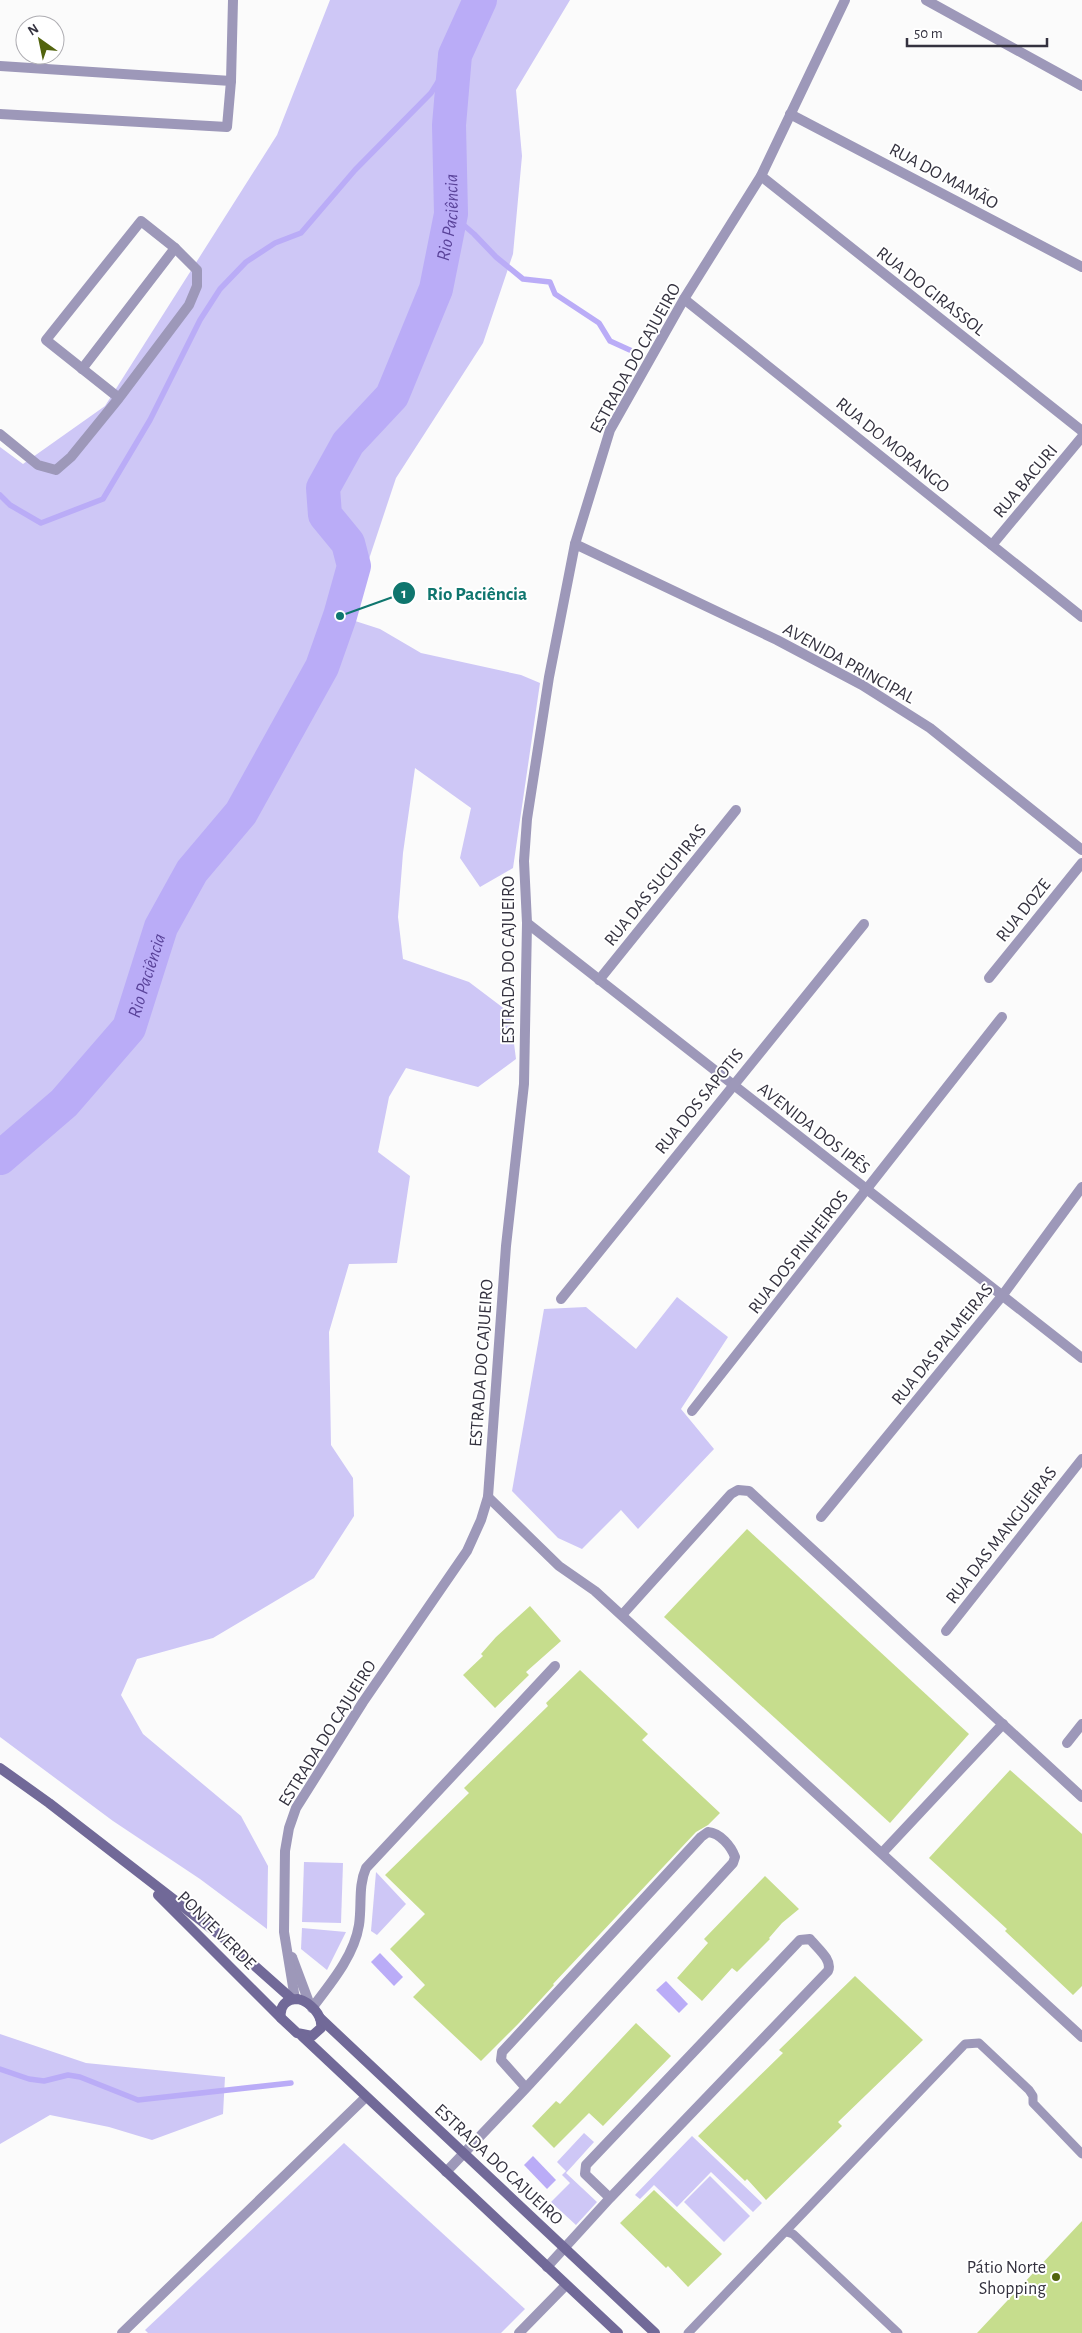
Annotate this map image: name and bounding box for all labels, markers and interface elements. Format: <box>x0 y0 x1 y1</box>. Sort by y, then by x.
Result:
north arrow <box>15 15 65 65</box>
scale bar <box>907 15 1047 47</box>
text: N <box>26 21 41 38</box>
text: 50 m <box>914 26 943 41</box>
street label: RUA DO MAMÃO <box>886 138 1002 213</box>
water label: Rio Paciência <box>434 174 462 263</box>
street label: RUA DO GIRASSOL <box>873 244 988 340</box>
street label: ESTRADA DO CAJUEIRO <box>587 281 685 436</box>
street label: RUA DO MORANGO <box>832 395 953 497</box>
street label: RUA BACURI <box>990 442 1061 522</box>
callout: Rio Paciência <box>391 576 537 610</box>
text: Rio Paciência <box>427 585 527 604</box>
text: 1 <box>401 586 407 601</box>
street label: AVENIDA PRINCIPAL <box>780 620 918 708</box>
street label: RUA DAS SUCUPIRAS <box>601 821 710 950</box>
street label: RUA DOZE <box>993 875 1055 946</box>
street label: ESTRADA DO CAJUEIRO <box>500 876 518 1044</box>
water label: Rio Paciência <box>125 931 169 1020</box>
street label: RUA DOS SAPOTIS <box>652 1046 748 1158</box>
street label: AVENIDA DOS IPÊS <box>754 1077 875 1178</box>
street label: RUA DOS PINHEIROS <box>745 1188 852 1317</box>
street label: ESTRADA DO CAJUEIRO <box>467 1279 497 1448</box>
street label: RUA DAS PALMEIRAS <box>889 1281 997 1409</box>
street label: RUA DAS MANGUEIRAS <box>943 1464 1061 1607</box>
street label: ESTRADA DO CAJUEIRO <box>276 1657 380 1810</box>
street label: PONTE VERDE <box>174 1888 259 1974</box>
street label: ESTRADA DO CAJUEIRO <box>431 2101 566 2229</box>
place label: Pátio Norte Shopping <box>967 2259 1046 2298</box>
marker: Pátio Norte Shopping <box>1050 2271 1062 2283</box>

